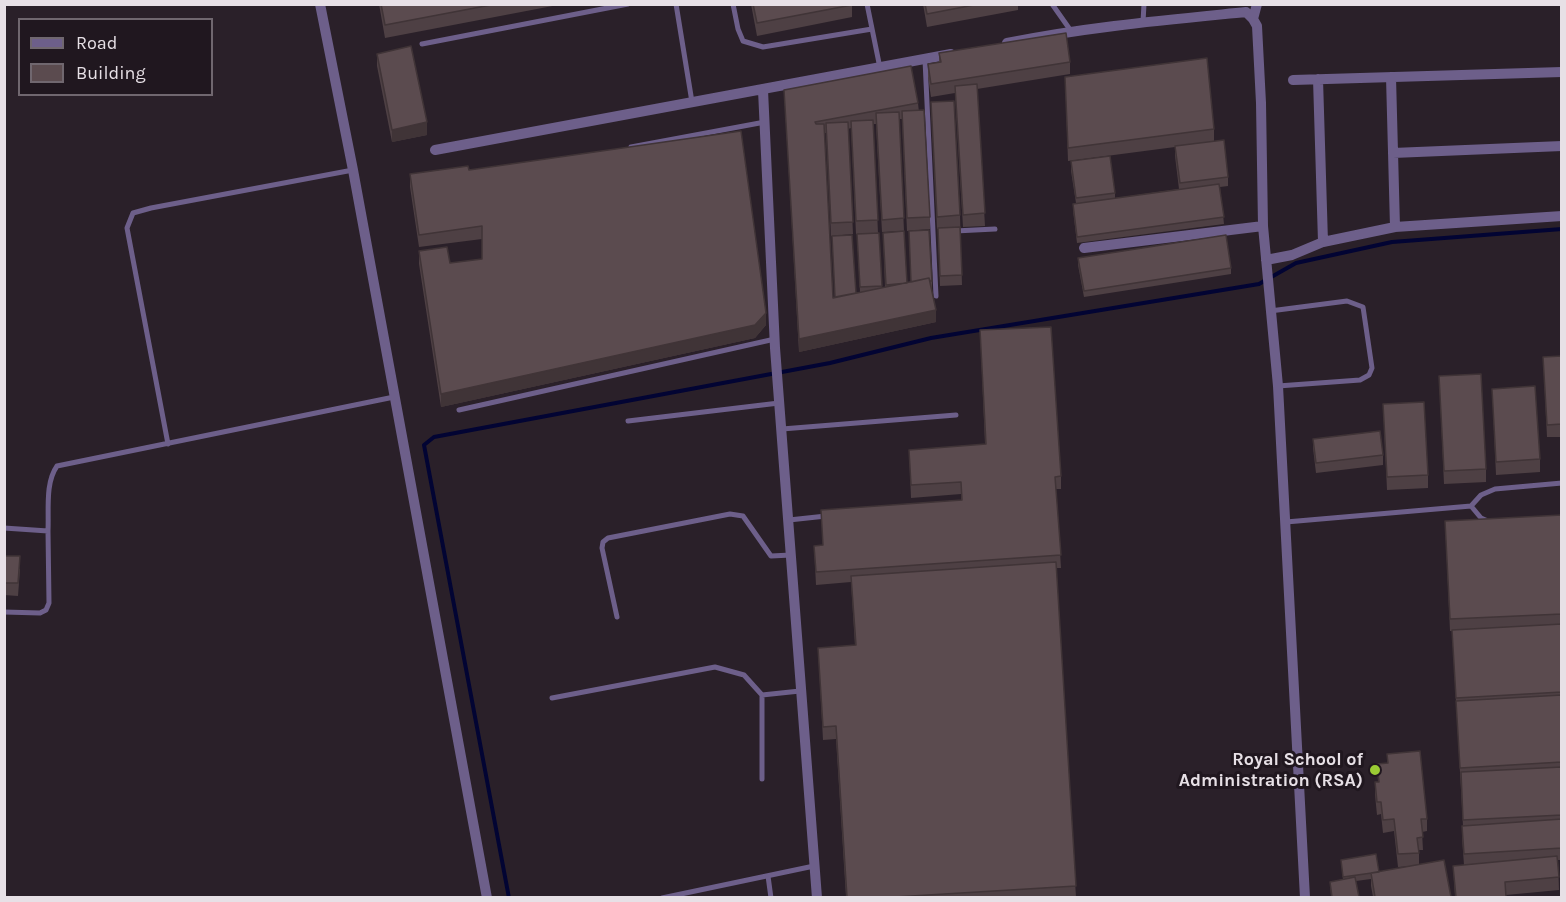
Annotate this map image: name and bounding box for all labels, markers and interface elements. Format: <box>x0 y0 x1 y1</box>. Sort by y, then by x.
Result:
legend <box>18 18 213 96</box>
text: Road <box>76 32 117 54</box>
text: Building <box>76 62 146 84</box>
place label: Royal School of Administration (RSA) <box>1179 749 1363 792</box>
marker: Royal School of Administration (RSA) <box>1368 763 1382 777</box>

